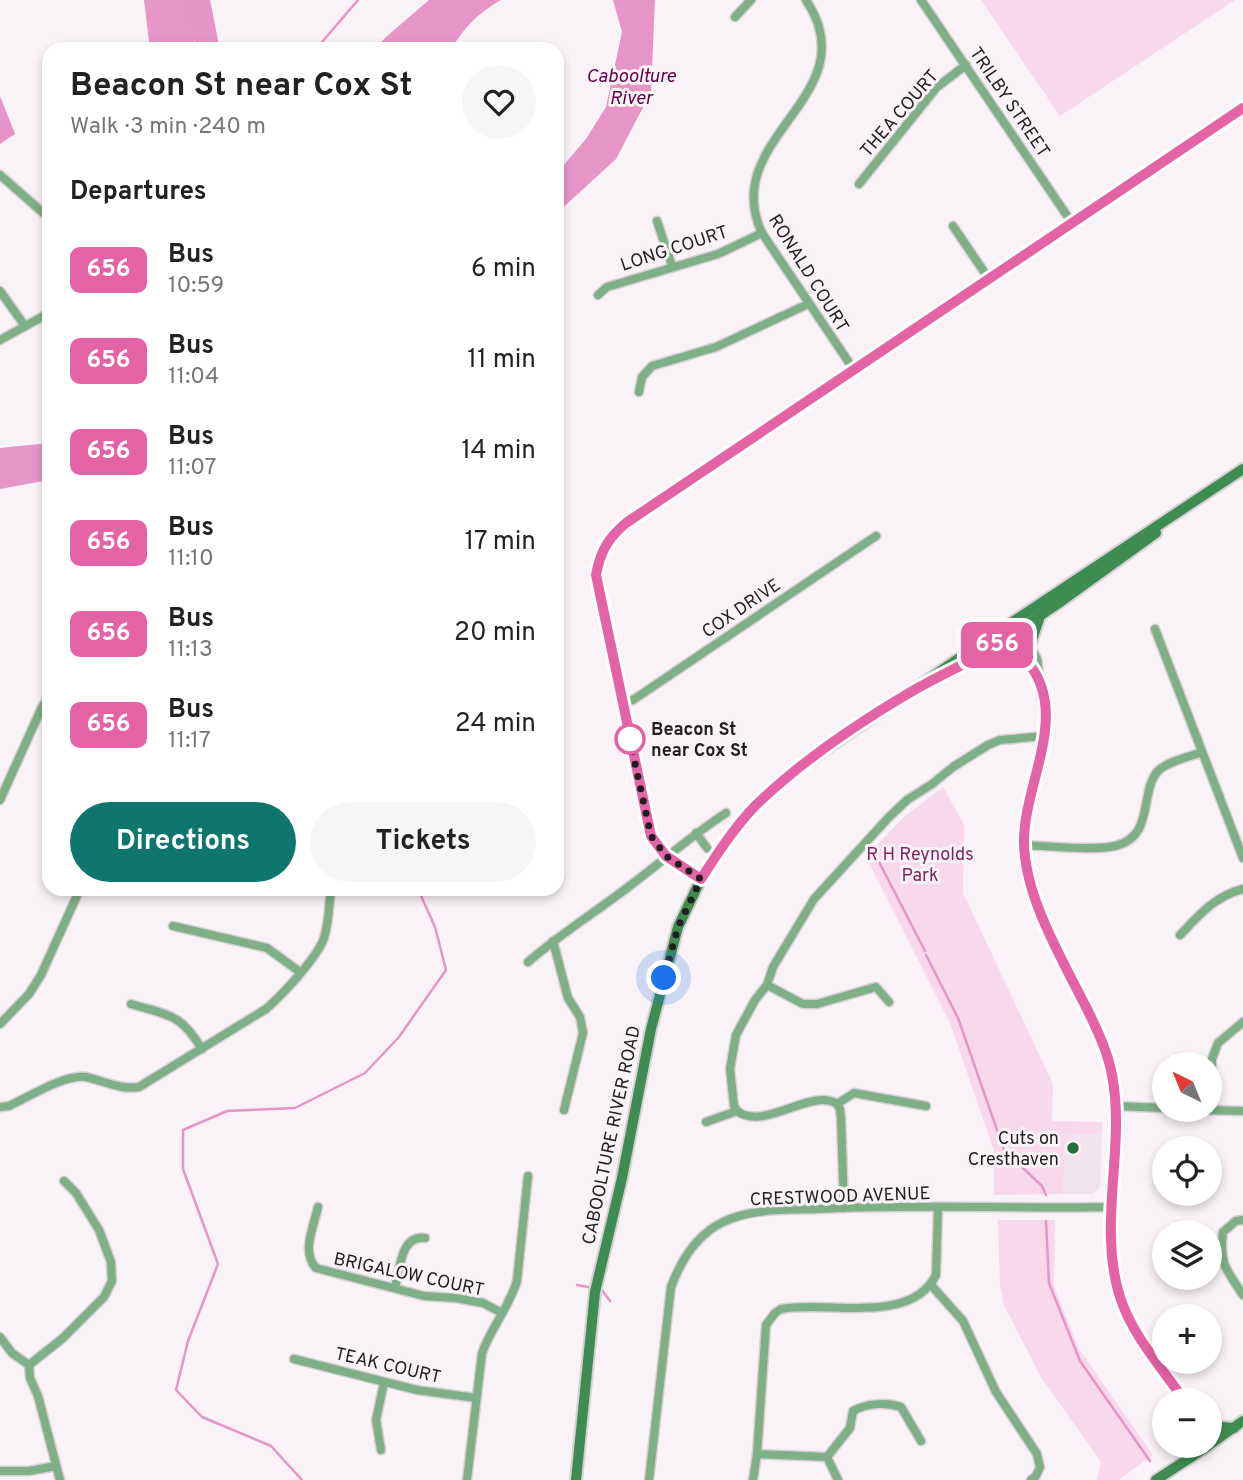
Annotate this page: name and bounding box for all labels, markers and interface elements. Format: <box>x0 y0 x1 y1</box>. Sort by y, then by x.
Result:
street label: TRILBY STREET <box>963 43 1054 162</box>
button: heart <box>462 65 536 139</box>
water label: Caboolture River <box>586 65 676 111</box>
street label: THEA COURT <box>856 65 944 162</box>
text: Beacon St near Cox St <box>70 66 412 108</box>
text: Walk · 3 min · 240 m <box>70 113 266 142</box>
text: Departures <box>70 176 207 209</box>
street label: RONALD COURT <box>762 211 853 337</box>
street label: LONG COURT <box>618 221 731 278</box>
text: Bus <box>168 239 214 272</box>
text: 6 min <box>471 253 536 286</box>
text: 656 <box>86 255 131 285</box>
text: 10:59 <box>168 272 224 301</box>
text: Bus <box>168 330 214 363</box>
text: 11 min <box>467 344 536 377</box>
text: 656 <box>86 346 131 376</box>
text: 11:04 <box>168 363 219 392</box>
text: Bus <box>168 421 214 454</box>
text: 14 min <box>461 435 536 468</box>
text: 656 <box>86 437 131 467</box>
text: 11:07 <box>168 454 216 483</box>
text: Bus <box>168 512 214 545</box>
text: 17 min <box>464 526 536 559</box>
text: 656 <box>86 528 131 558</box>
text: 11:10 <box>168 545 214 574</box>
street label: COX DRIVE <box>698 574 786 644</box>
text: Bus <box>168 603 214 636</box>
text: 20 min <box>454 617 536 650</box>
text: 656 <box>86 619 131 649</box>
line badge: 656 <box>957 622 1037 668</box>
text: 656 <box>975 630 1019 660</box>
text: 11:13 <box>168 636 213 665</box>
text: Bus <box>168 694 214 727</box>
text: 24 min <box>455 708 536 741</box>
text: 656 <box>86 710 131 740</box>
place label: Beacon St near Cox St <box>651 719 748 763</box>
marker: Beacon St near Cox St <box>615 724 645 754</box>
text: 11:17 <box>168 727 211 756</box>
button: Directions <box>70 802 296 882</box>
button: Tickets <box>310 802 536 882</box>
park label: R H Reynolds Park <box>866 844 974 888</box>
your location <box>646 960 681 995</box>
street label: CABOOLTURE RIVER ROAD <box>578 1024 647 1247</box>
north arrow <box>1152 1052 1222 1122</box>
map controls <box>1152 1052 1222 1458</box>
place label: Cuts on Cresthaven <box>968 1128 1059 1172</box>
button: locate <box>1152 1136 1222 1206</box>
marker: Cuts on Cresthaven <box>1065 1140 1081 1156</box>
street label: CRESTWOOD AVENUE <box>749 1183 931 1212</box>
button: layers <box>1152 1220 1222 1290</box>
street label: BRIGALOW COURT <box>331 1248 486 1303</box>
button: + <box>1152 1304 1222 1374</box>
street label: TEAK COURT <box>332 1343 443 1390</box>
button: − <box>1152 1388 1222 1458</box>

